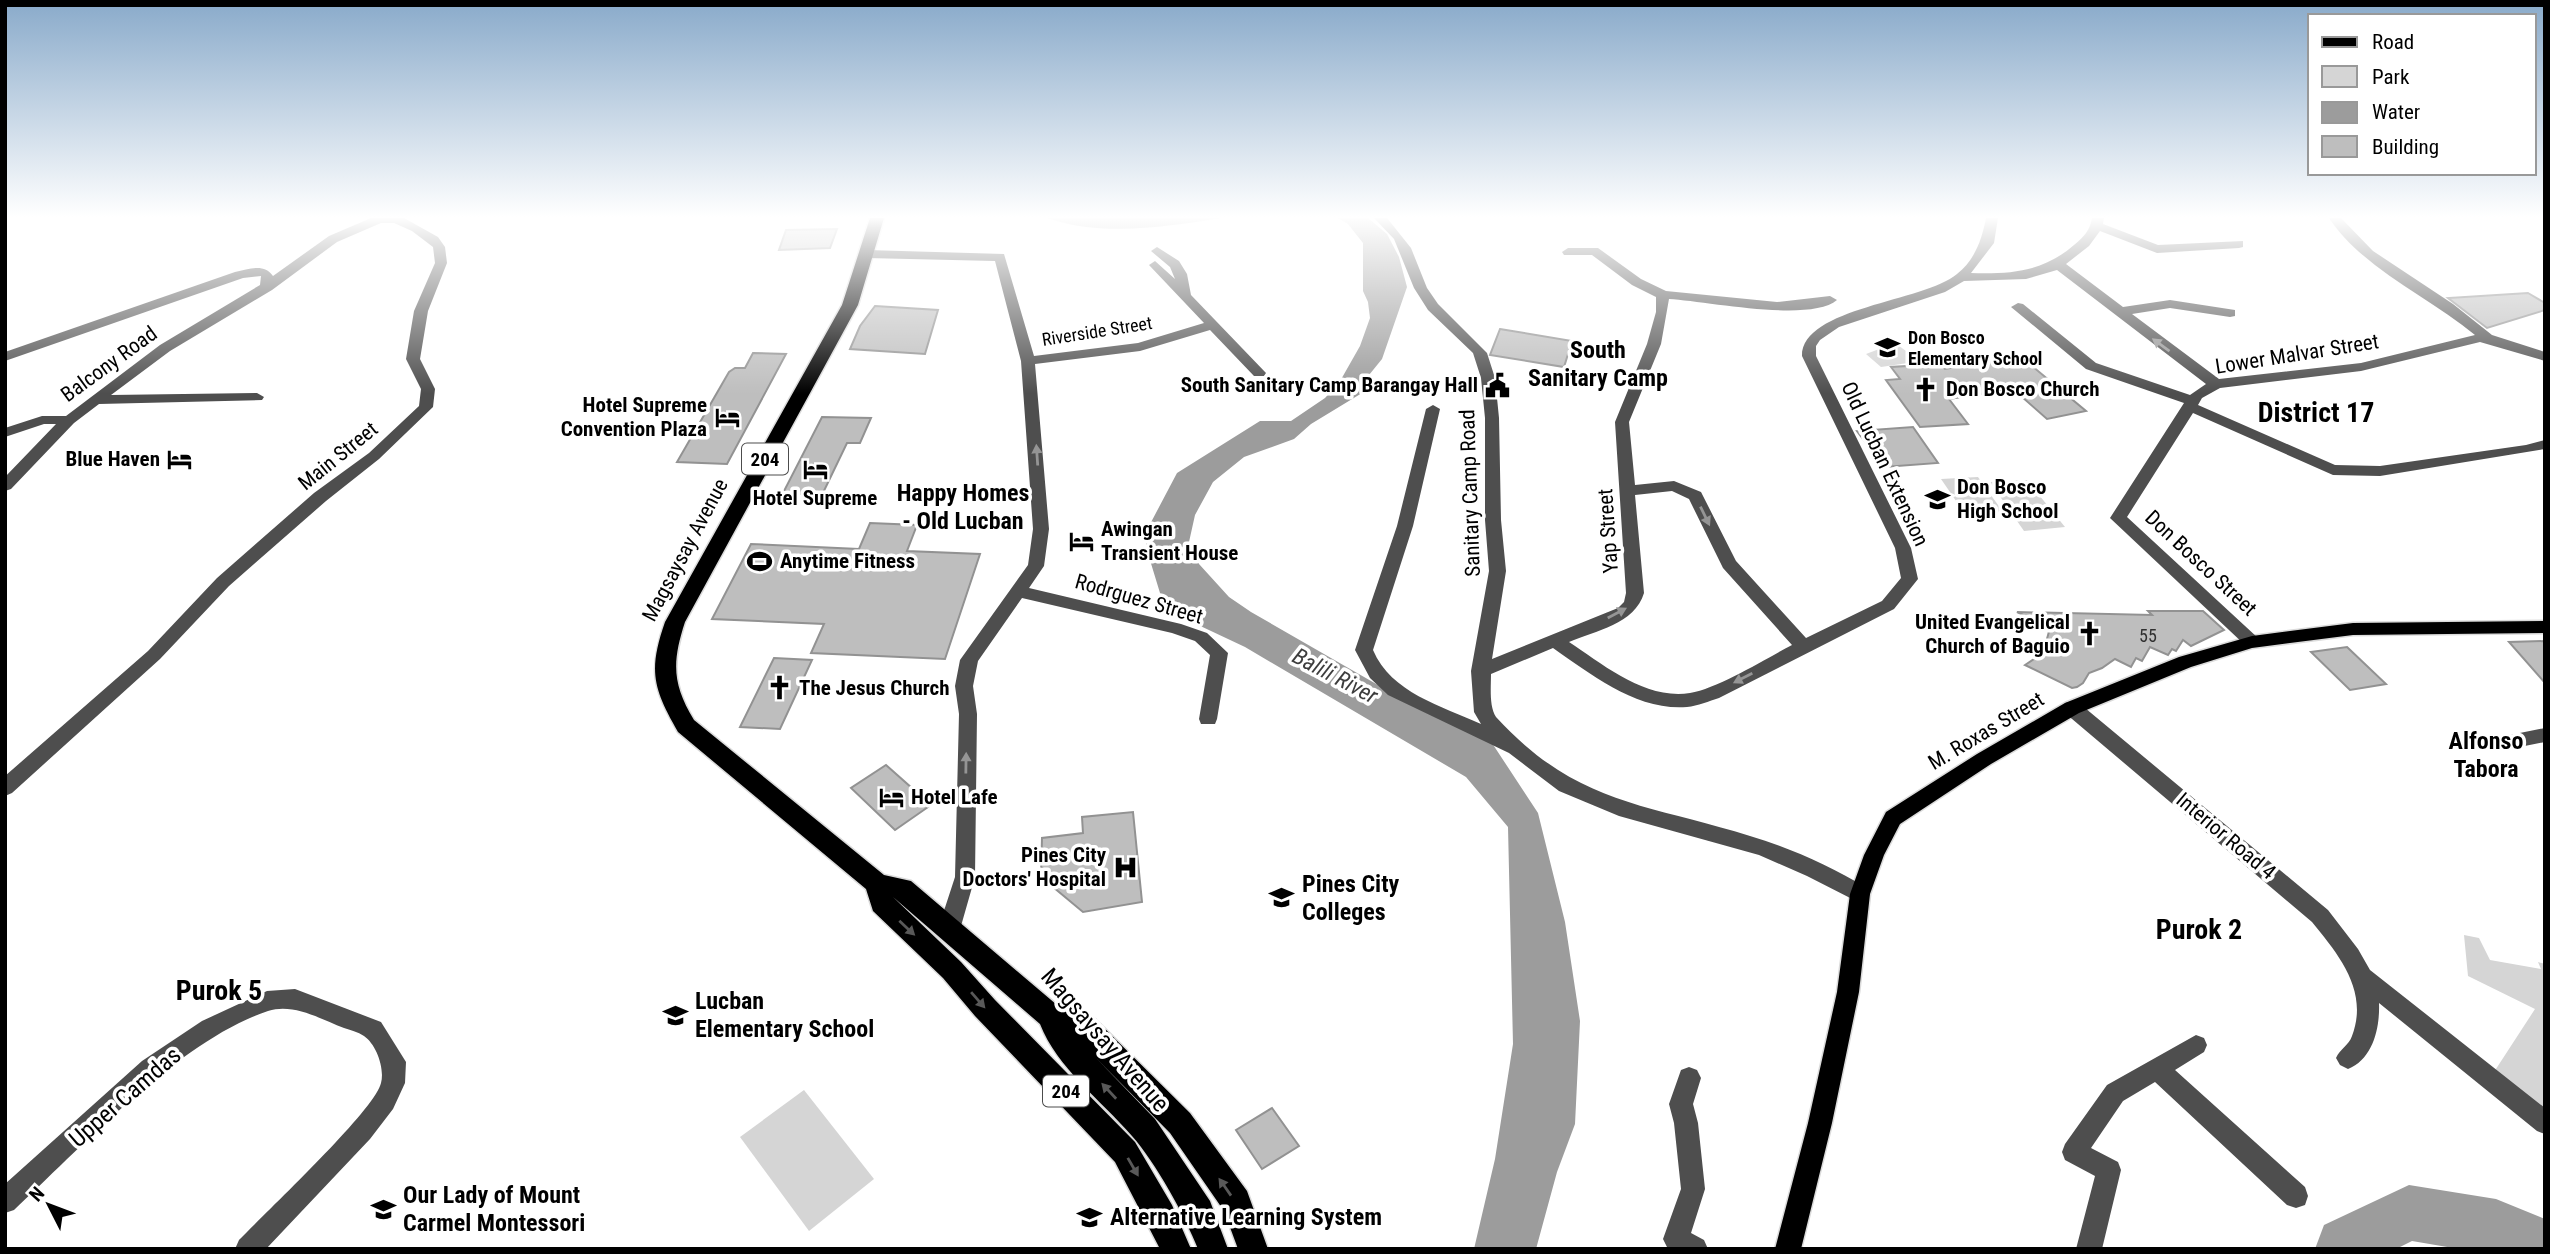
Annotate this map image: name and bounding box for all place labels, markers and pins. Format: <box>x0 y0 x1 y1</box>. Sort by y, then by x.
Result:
place label: Don Bosco Elementary School <box>1908 327 2042 369</box>
school or university icon: Don Bosco Elementary School <box>1874 333 1902 361</box>
public building icon: South Sanitary Camp Barangay Hall <box>1484 371 1512 399</box>
place label: South Sanitary Camp Barangay Hall <box>1181 373 1478 397</box>
church icon: Don Bosco Church <box>1912 375 1940 403</box>
place label: Don Bosco Church <box>1946 377 2100 401</box>
place label: Hotel Supreme Convention Plaza <box>561 393 707 441</box>
hotel icon: Hotel Supreme Convention Plaza <box>713 403 741 431</box>
hotel icon: Blue Haven <box>166 445 194 473</box>
place label: Blue Haven <box>65 447 160 471</box>
hotel icon: Hotel Supreme <box>801 455 829 483</box>
place label: Don Bosco High School <box>1957 475 2058 523</box>
school or university icon: Don Bosco High School <box>1923 485 1951 513</box>
place label: Hotel Supreme <box>753 486 877 510</box>
place label: Awingan Transient House <box>1101 517 1238 565</box>
hotel icon: Awingan Transient House <box>1067 527 1095 555</box>
sports icon: Anytime Fitness <box>746 547 774 575</box>
place label: Anytime Fitness <box>780 549 915 573</box>
place label: United Evangelical Church of Baguio <box>1915 610 2070 658</box>
church icon: United Evangelical Church of Baguio <box>2076 620 2104 648</box>
church icon: The Jesus Church <box>765 674 793 702</box>
place label: The Jesus Church <box>799 676 950 700</box>
hotel icon: Hotel Lafe <box>877 783 905 811</box>
place label: Hotel Lafe <box>911 785 998 809</box>
place label: Pines City Doctors' Hospital <box>963 843 1107 891</box>
hospital icon: Pines City Doctors' Hospital <box>1112 853 1140 881</box>
place label: Pines City Colleges <box>1302 870 1399 926</box>
school or university icon: Pines City Colleges <box>1268 884 1296 912</box>
place label: Lucban Elementary School <box>695 987 874 1043</box>
school or university icon: Lucban Elementary School <box>661 1001 689 1029</box>
place label: Our Lady of Mount Carmel Montessori <box>403 1181 585 1237</box>
school or university icon: Our Lady of Mount Carmel Montessori <box>369 1195 397 1223</box>
school or university icon: Alternative Learning System <box>1076 1203 1104 1231</box>
place label: Alternative Learning System <box>1110 1203 1382 1231</box>

